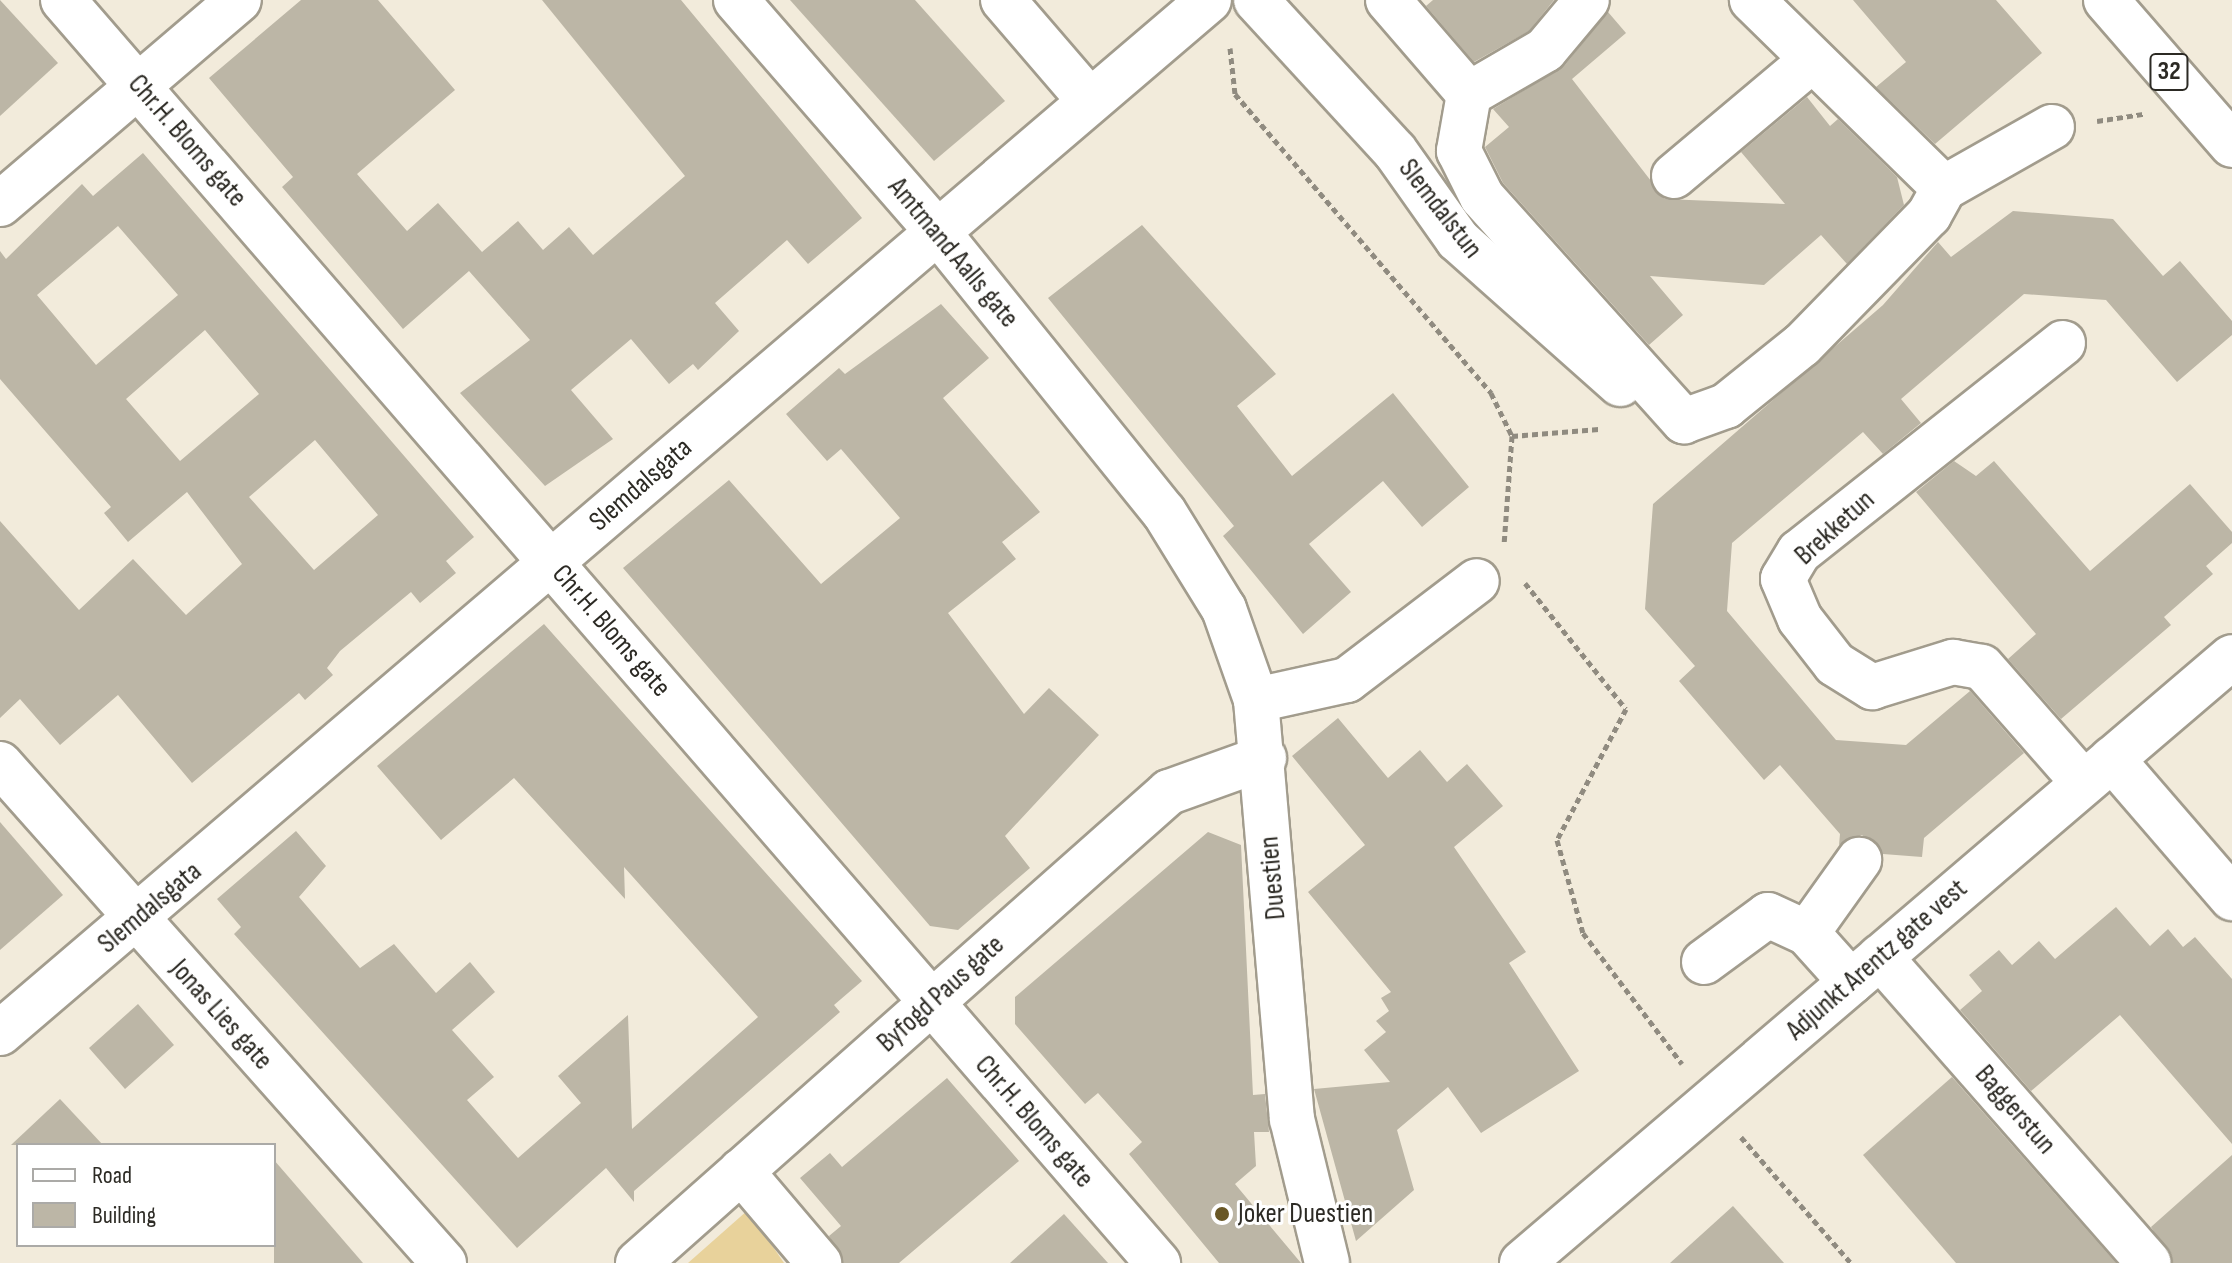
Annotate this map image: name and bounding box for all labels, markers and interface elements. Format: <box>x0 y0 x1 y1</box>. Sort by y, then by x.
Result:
road number: 32 <box>2149 50 2189 94</box>
street label: Chr.H. Bloms gate <box>120 68 254 214</box>
street label: Slemdalstun <box>1391 153 1489 265</box>
street label: Amtmand Aalls gate <box>881 171 1025 335</box>
street label: Slemdalsgata <box>583 431 699 539</box>
street label: Brekketun <box>1788 484 1882 572</box>
street label: Chr.H. Bloms gate <box>544 558 678 704</box>
street label: Duestien <box>1253 835 1293 921</box>
street label: Slemdalsgata <box>91 855 209 961</box>
street label: Adjunkt Arentz gate vest <box>1780 872 1974 1048</box>
street label: Byfogd Paus gate <box>871 928 1011 1060</box>
street label: Jonas Lies gate <box>163 953 279 1077</box>
street label: Chr.H. Bloms gate <box>967 1049 1101 1195</box>
street label: Baggerstun <box>1967 1059 2063 1161</box>
legend <box>16 1143 276 1247</box>
text: Road <box>92 1161 132 1190</box>
place label: Joker Duestien <box>1238 1197 1373 1231</box>
text: Building <box>92 1201 156 1230</box>
marker: Joker Duestien <box>1213 1205 1231 1223</box>

